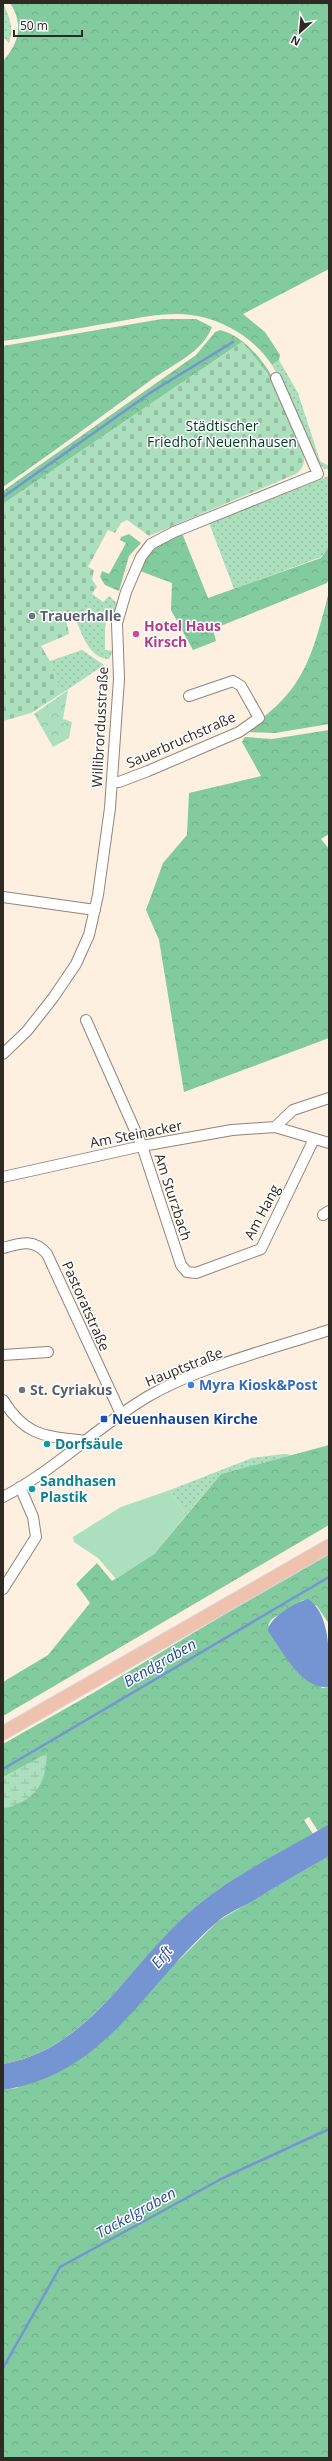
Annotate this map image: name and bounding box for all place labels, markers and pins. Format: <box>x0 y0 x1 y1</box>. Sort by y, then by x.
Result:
place label: Trauerhalle <box>40 606 121 625</box>
marker: Trauerhalle <box>27 611 37 621</box>
place label: Hotel Haus Kirsch <box>144 616 221 651</box>
marker: Hotel Haus Kirsch <box>131 629 141 639</box>
place label: Myra Kiosk&Post <box>199 1375 318 1394</box>
place label: St. Cyriakus <box>30 1380 112 1399</box>
marker: Myra Kiosk&Post <box>186 1380 196 1390</box>
marker: St. Cyriakus <box>17 1385 27 1395</box>
place label: Neuenhausen Kirche <box>112 1409 258 1428</box>
marker: Neuenhausen Kirche <box>99 1414 109 1424</box>
place label: Dorfsäule <box>55 1434 123 1453</box>
marker: Dorfsäule <box>42 1439 52 1449</box>
place label: Sandhasen Plastik <box>40 1471 116 1506</box>
marker: Sandhasen Plastik <box>27 1484 37 1494</box>

